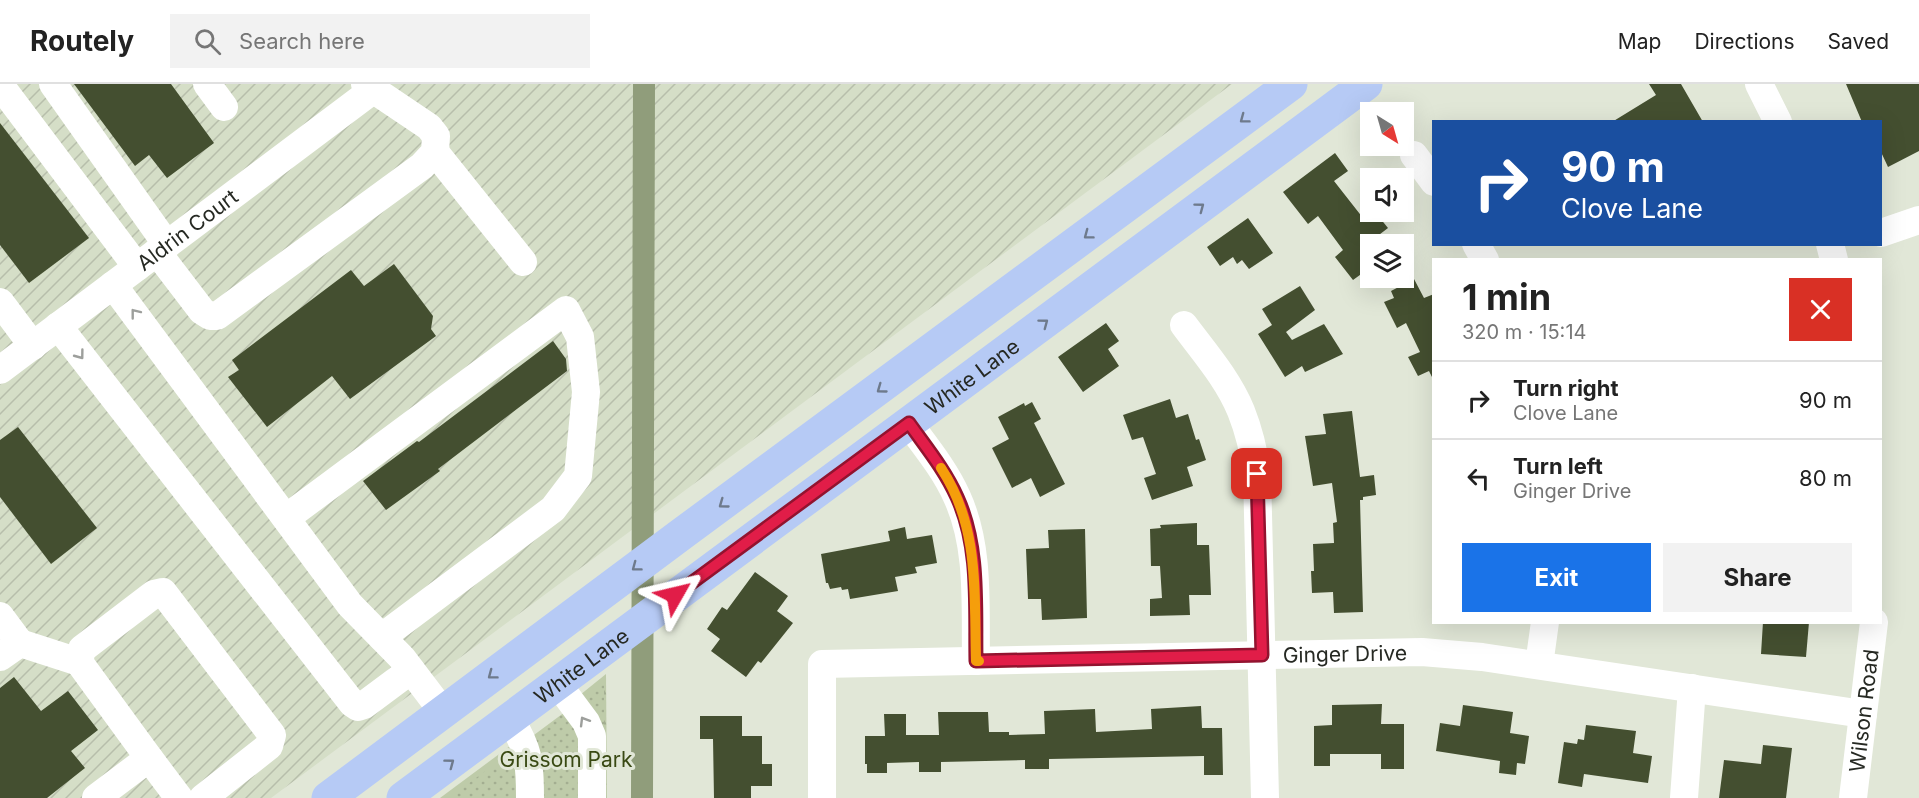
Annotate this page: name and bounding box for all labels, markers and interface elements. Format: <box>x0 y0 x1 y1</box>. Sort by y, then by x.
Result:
search box <box>170 14 590 68</box>
text: Routely <box>30 24 134 58</box>
icon: search <box>191 25 224 58</box>
text: Search here <box>239 28 365 54</box>
text: Map <box>1618 29 1661 54</box>
text: Directions <box>1694 29 1795 54</box>
text: Saved <box>1828 29 1889 54</box>
north arrow <box>1360 102 1414 156</box>
map controls <box>1360 102 1414 288</box>
one-way arrow <box>1240 112 1251 123</box>
text: 90 m <box>1561 141 1665 192</box>
icon: right <box>1462 144 1540 222</box>
button: sound <box>1360 168 1414 222</box>
street label: Aldrin Court <box>132 183 242 275</box>
text: Clove Lane <box>1561 192 1703 225</box>
one-way arrow <box>1194 203 1205 214</box>
one-way arrow <box>1083 228 1094 239</box>
button: layers <box>1360 234 1414 288</box>
text: 1 min <box>1462 275 1551 319</box>
button: close <box>1789 278 1852 341</box>
one-way arrow <box>131 309 142 320</box>
one-way arrow <box>1037 320 1048 331</box>
text: 320 m · 15:14 <box>1462 320 1586 344</box>
street label: White Lane <box>920 333 1024 420</box>
one-way arrow <box>73 348 84 359</box>
text: Turn right <box>1513 375 1619 401</box>
one-way arrow <box>876 382 887 393</box>
icon: right <box>1462 384 1495 417</box>
text: 90 m <box>1799 387 1852 413</box>
text: Clove Lane <box>1513 401 1618 425</box>
pin <box>1231 448 1282 499</box>
text: Turn left <box>1513 453 1603 479</box>
icon: arrive <box>1240 457 1273 490</box>
icon: left <box>1462 462 1495 495</box>
text: 80 m <box>1799 465 1852 491</box>
text: Ginger Drive <box>1513 479 1631 503</box>
one-way arrow <box>719 497 730 508</box>
button: Exit <box>1462 543 1651 612</box>
button: Share <box>1663 543 1852 612</box>
one-way arrow <box>632 560 643 571</box>
position arrow <box>643 563 707 627</box>
street label: White Lane <box>529 623 634 709</box>
street label: Ginger Drive <box>1283 640 1407 667</box>
street label: Wilson Road <box>1844 648 1883 773</box>
one-way arrow <box>488 668 499 679</box>
one-way arrow <box>579 717 591 727</box>
park label: Grissom Park <box>499 747 633 772</box>
one-way arrow <box>443 759 454 770</box>

